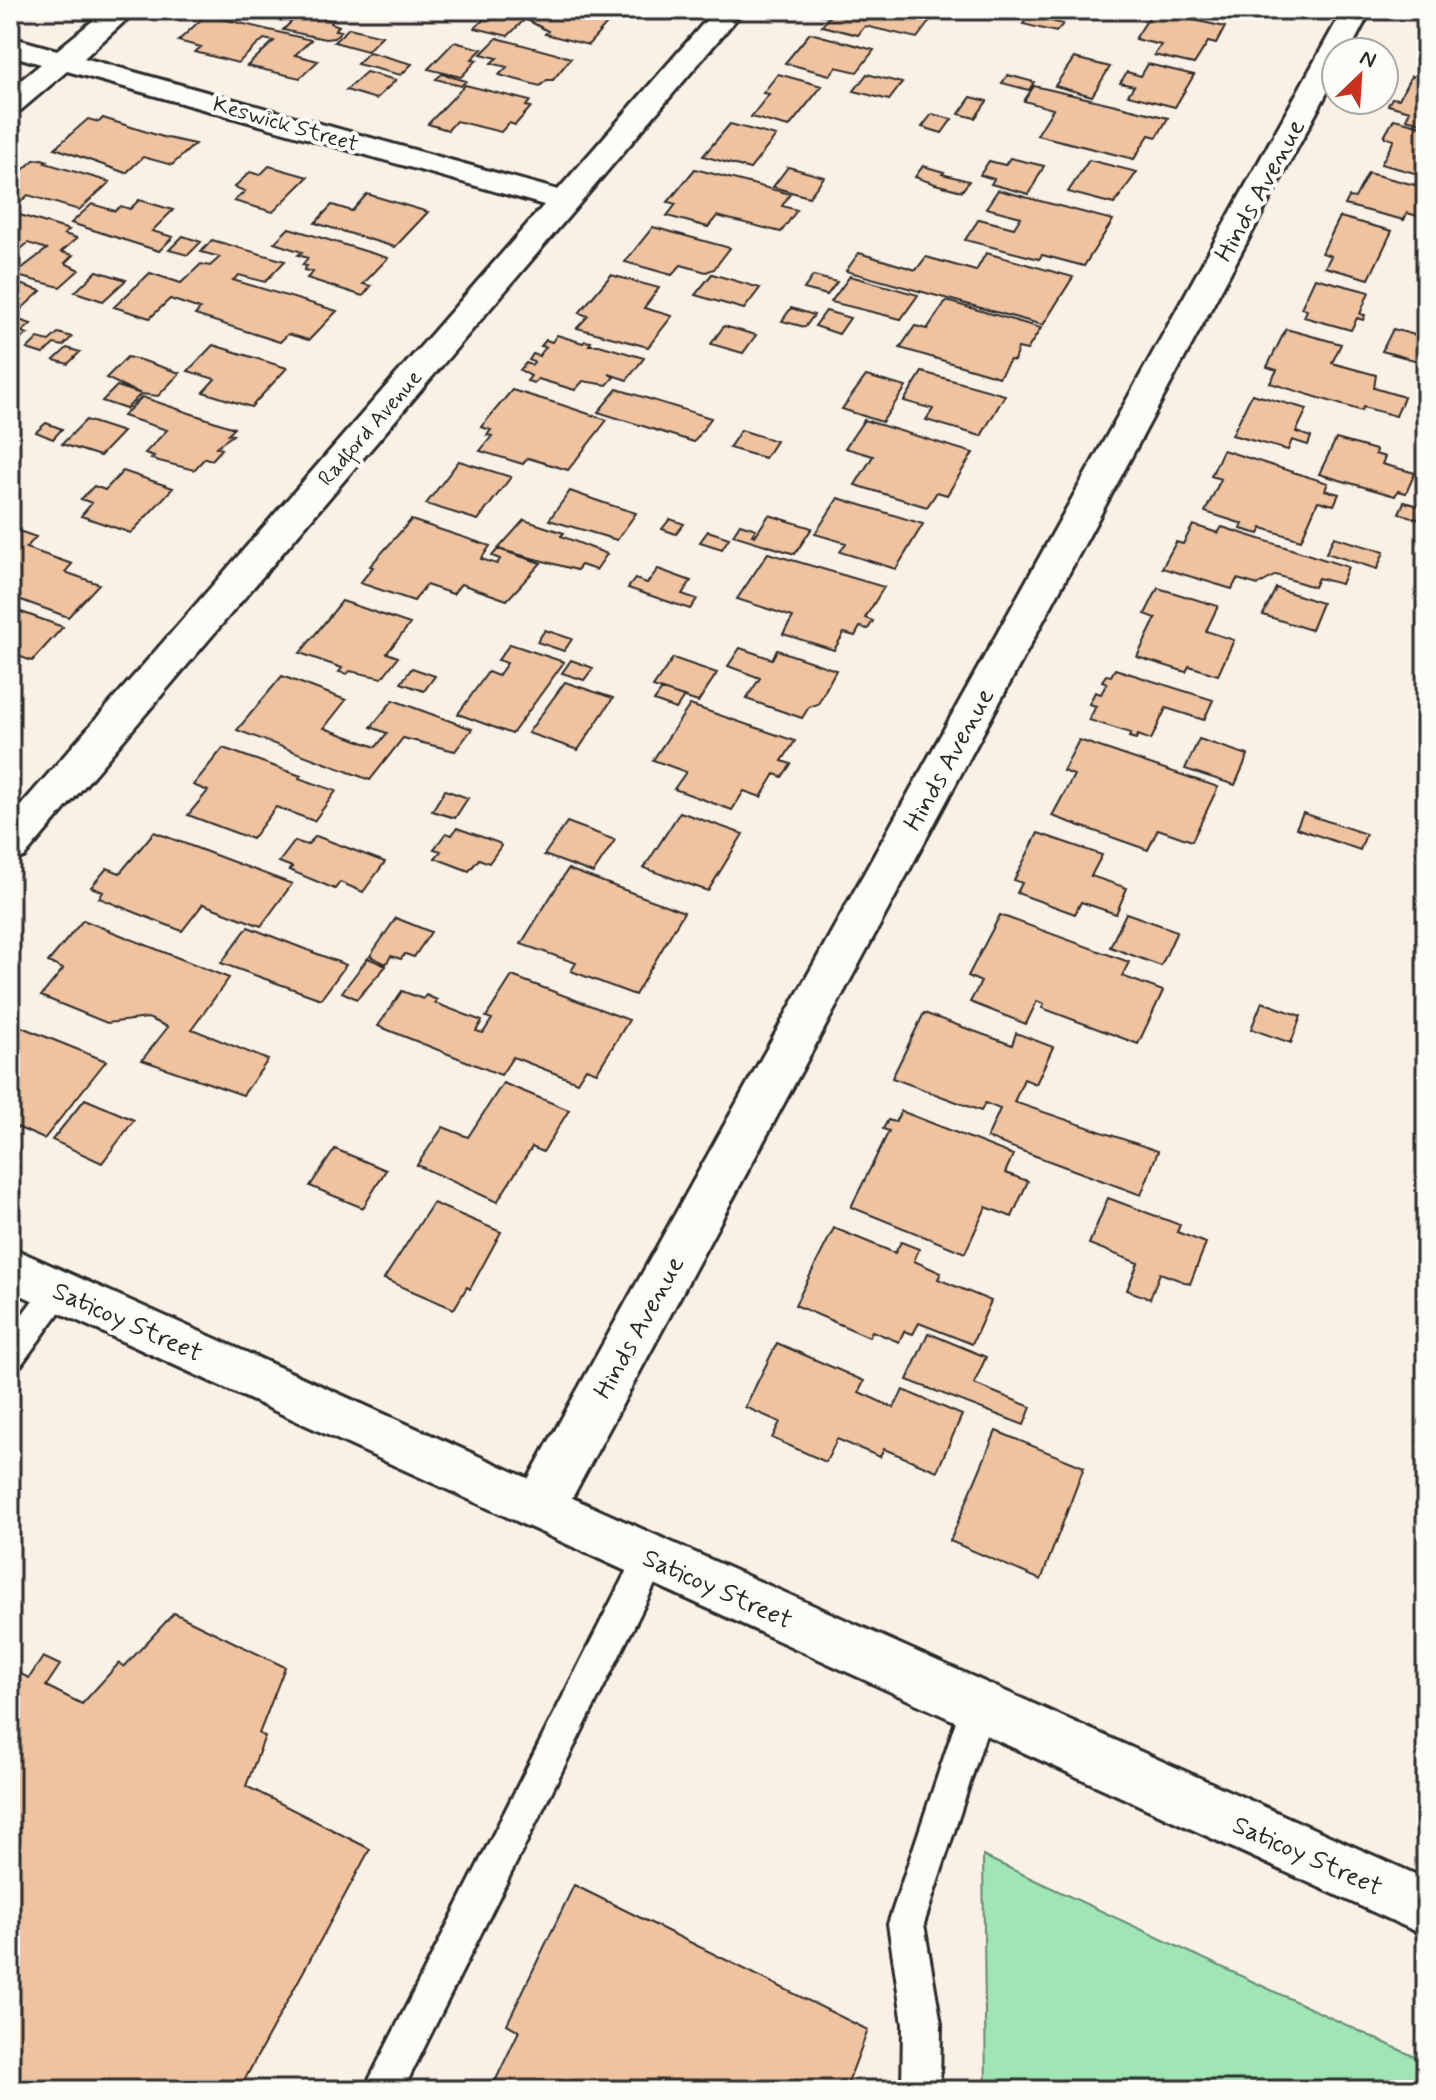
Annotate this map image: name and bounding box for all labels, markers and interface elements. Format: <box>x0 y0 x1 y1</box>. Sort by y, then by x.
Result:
north arrow <box>1320 36 1400 116</box>
text: N <box>1355 44 1380 75</box>
street label: Keswick Street <box>209 91 361 159</box>
street label: Hinds Avenue <box>1207 113 1314 268</box>
street label: Radford Avenue <box>312 364 430 493</box>
street label: Hinds Avenue <box>896 682 1003 837</box>
street label: Hinds Avenue <box>586 1250 693 1405</box>
street label: Saticoy Street <box>47 1275 207 1371</box>
street label: Saticoy Street <box>637 1542 797 1638</box>
street label: Saticoy Street <box>1227 1809 1387 1905</box>

